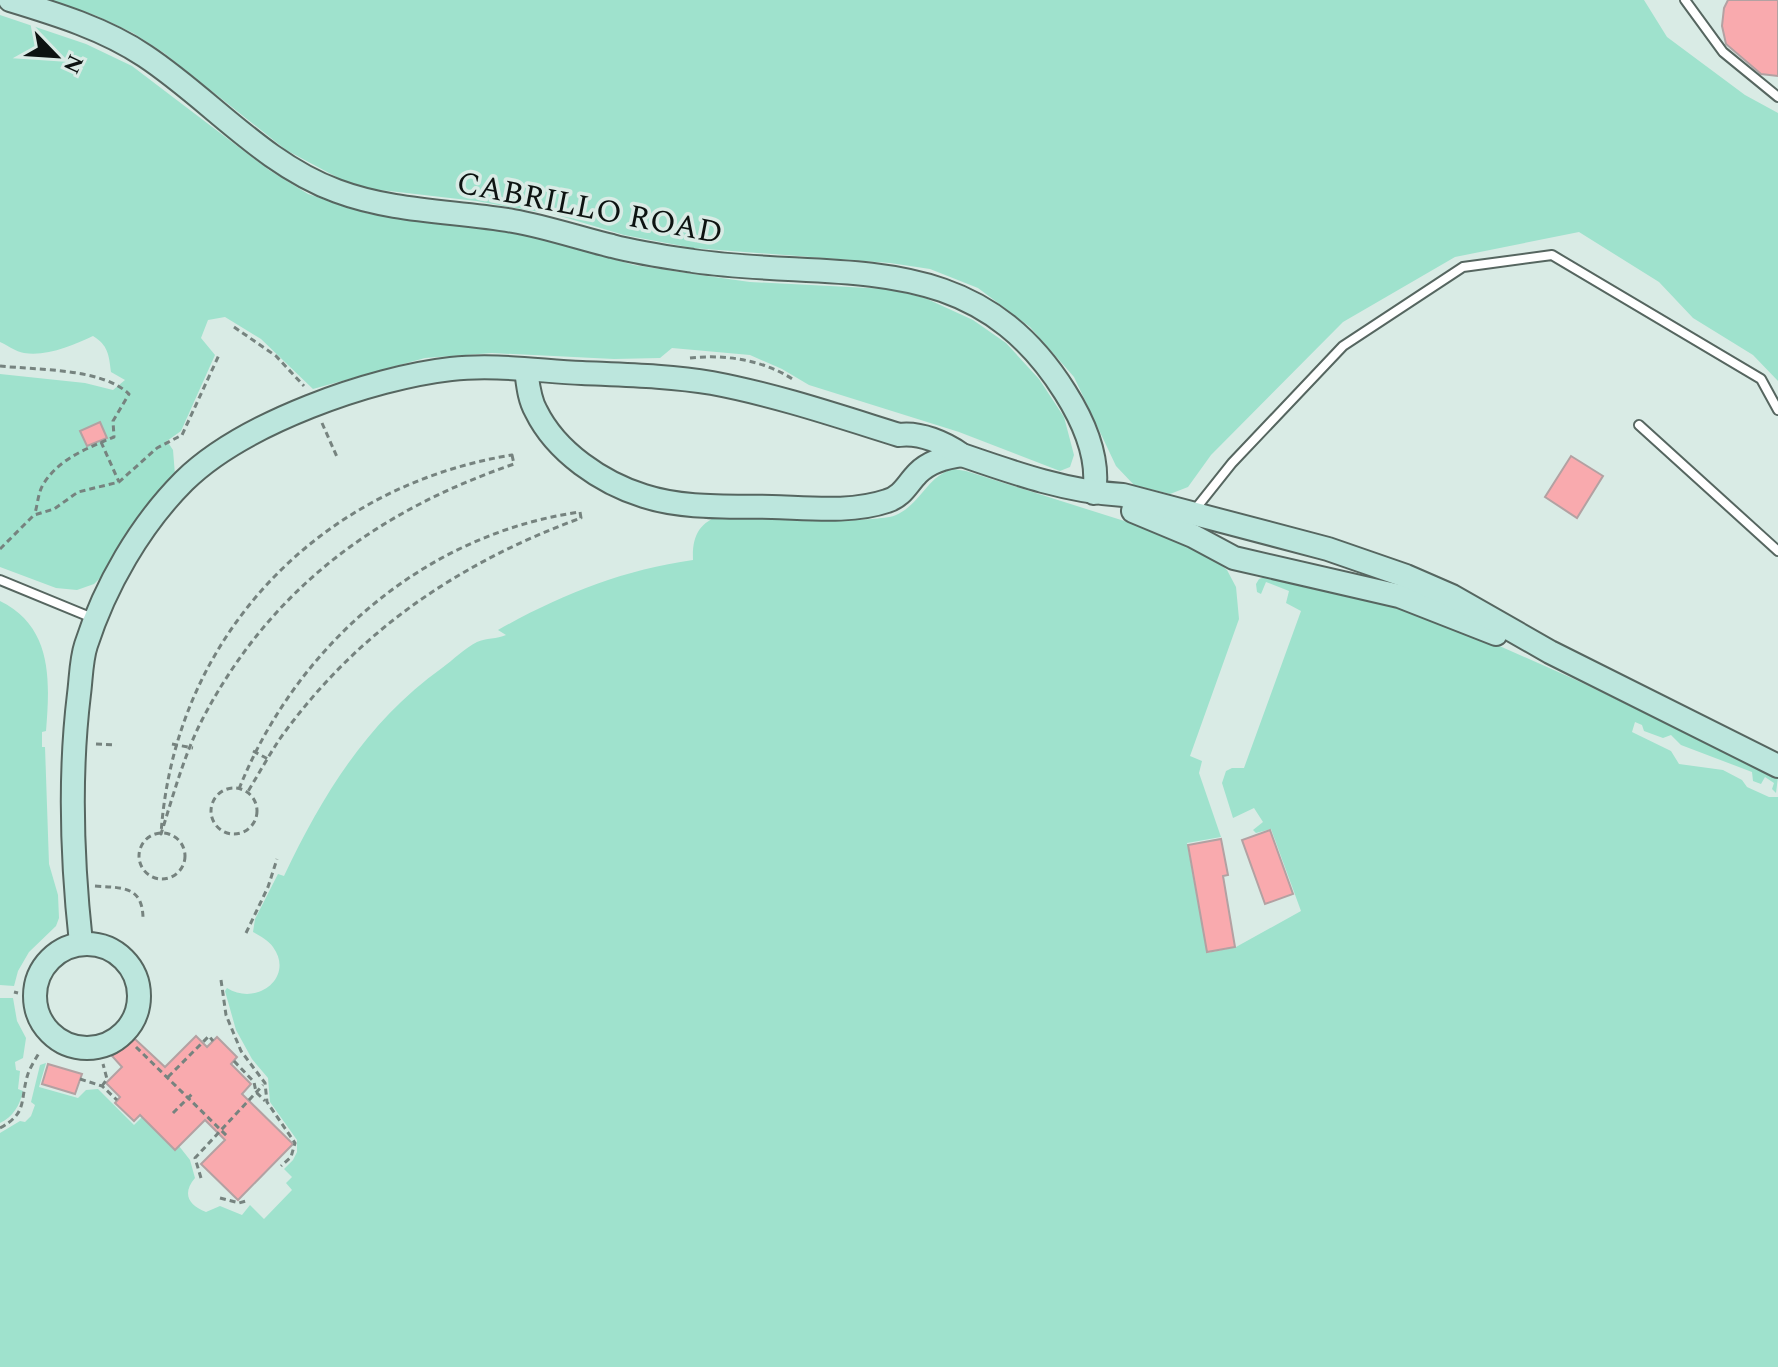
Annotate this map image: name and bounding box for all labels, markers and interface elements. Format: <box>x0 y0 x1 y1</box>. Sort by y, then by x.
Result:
north arrow <box>16 16 96 96</box>
text: N <box>54 49 92 79</box>
street label: CABRILLO ROAD <box>452 159 727 258</box>

